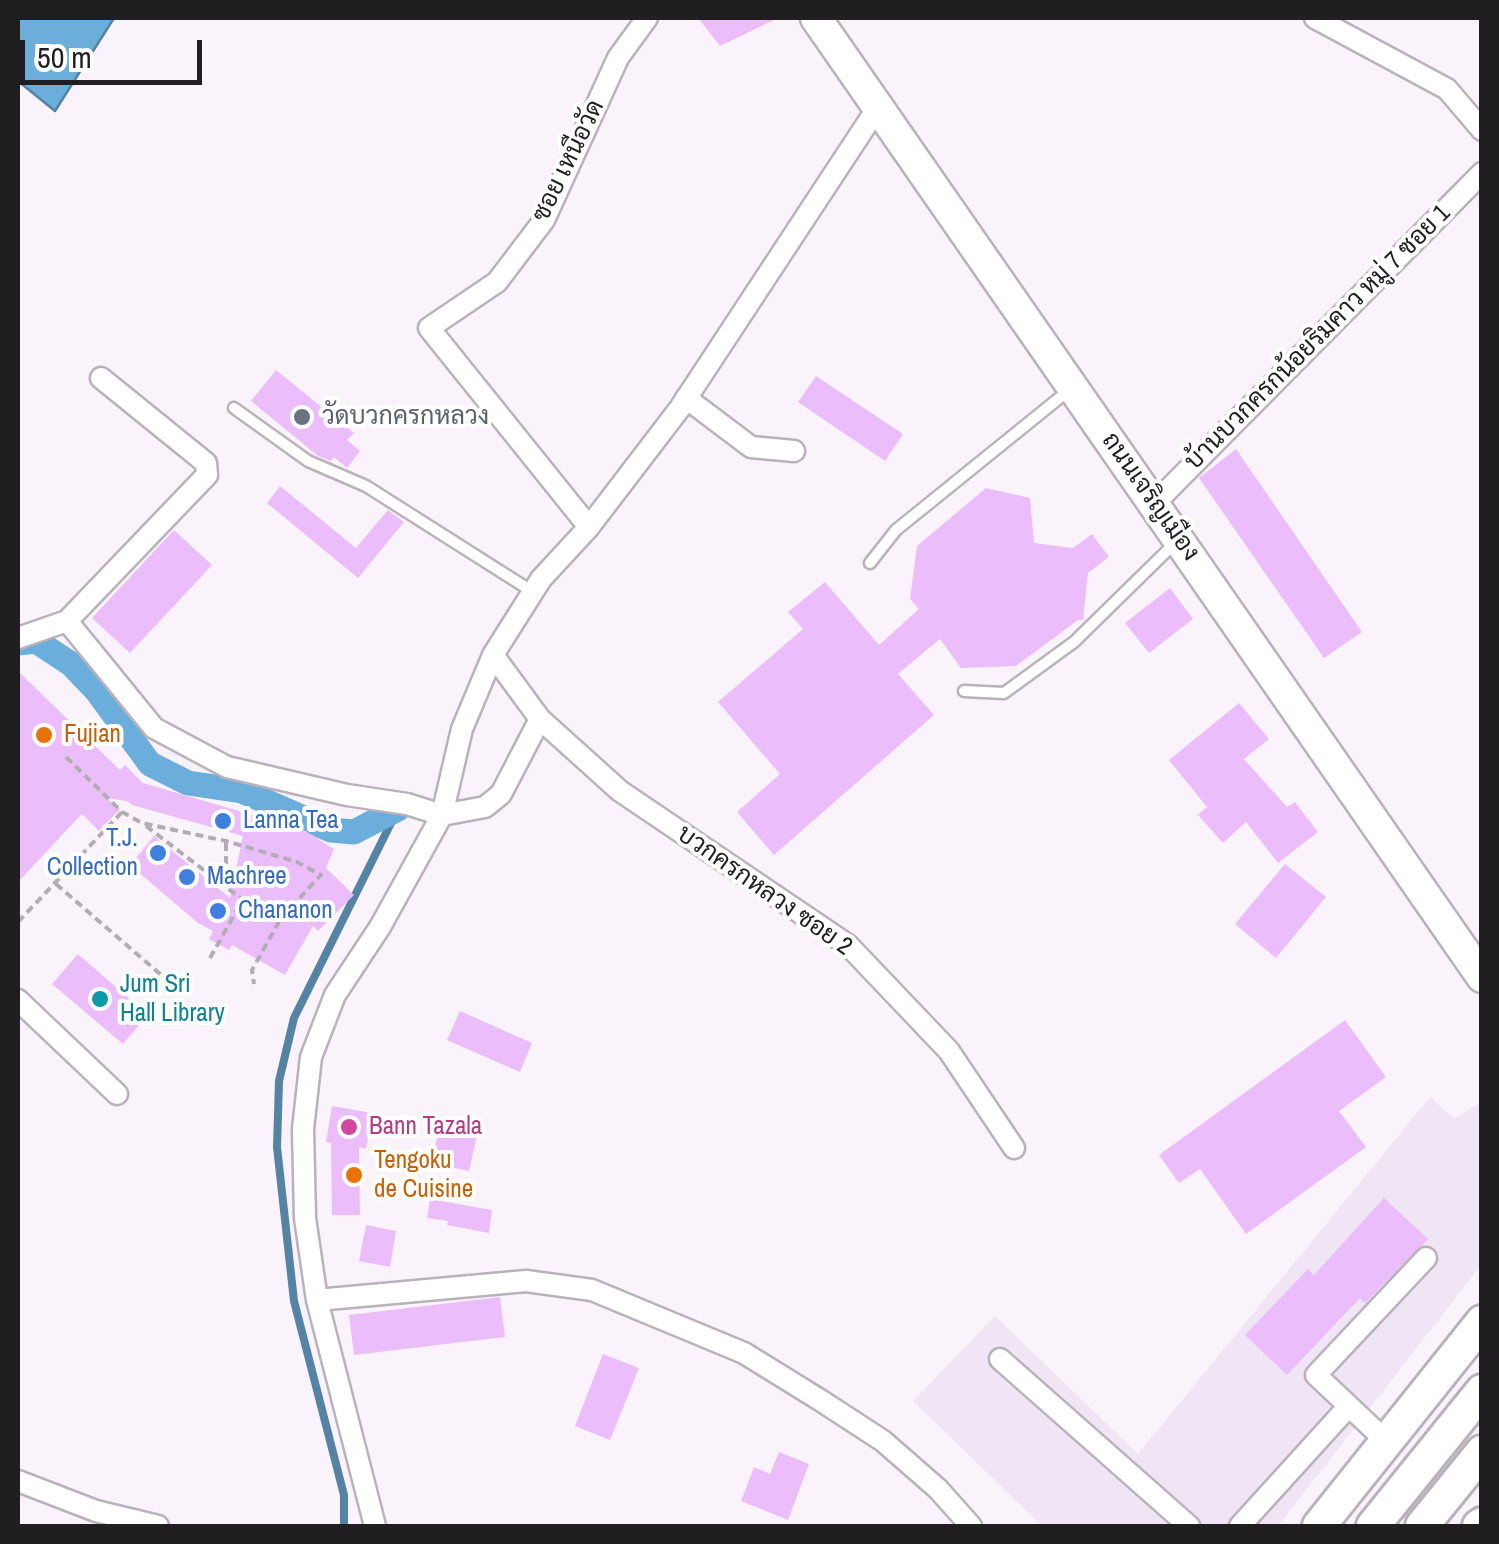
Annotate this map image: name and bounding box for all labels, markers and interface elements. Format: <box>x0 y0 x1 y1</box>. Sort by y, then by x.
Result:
scale bar <box>25 20 208 82</box>
text: 50 m <box>37 37 92 77</box>
street label: ซอย เหนือวัด <box>527 95 611 227</box>
street label: บ้านบวกครกน้อยริมคาว หมู่ 7 ซอย 1 <box>1179 199 1457 477</box>
place label: วัดบวกครกหลวง <box>322 402 489 432</box>
marker: วัดบวกครกหลวง <box>291 406 313 428</box>
street label: ถนนเจริญเมือง <box>1095 427 1205 567</box>
place label: Fujian <box>64 720 121 750</box>
marker: Fujian <box>33 724 55 746</box>
place label: Lanna Tea <box>243 806 339 836</box>
marker: Lanna Tea <box>212 810 234 832</box>
street label: บวกครกหลวง ซอย 2 <box>671 819 857 963</box>
place label: T.J. Collection <box>47 824 138 883</box>
marker: T.J. Collection <box>147 842 169 864</box>
place label: Machree <box>207 862 287 892</box>
marker: Machree <box>176 866 198 888</box>
place label: Chananon <box>238 896 333 926</box>
marker: Chananon <box>207 900 229 922</box>
place label: Jum Sri Hall Library <box>120 970 225 1029</box>
marker: Jum Sri Hall Library <box>89 988 111 1010</box>
place label: Bann Tazala <box>369 1112 482 1142</box>
marker: Bann Tazala <box>338 1116 360 1138</box>
place label: Tengoku de Cuisine <box>374 1146 473 1205</box>
marker: Tengoku de Cuisine <box>343 1164 365 1186</box>

